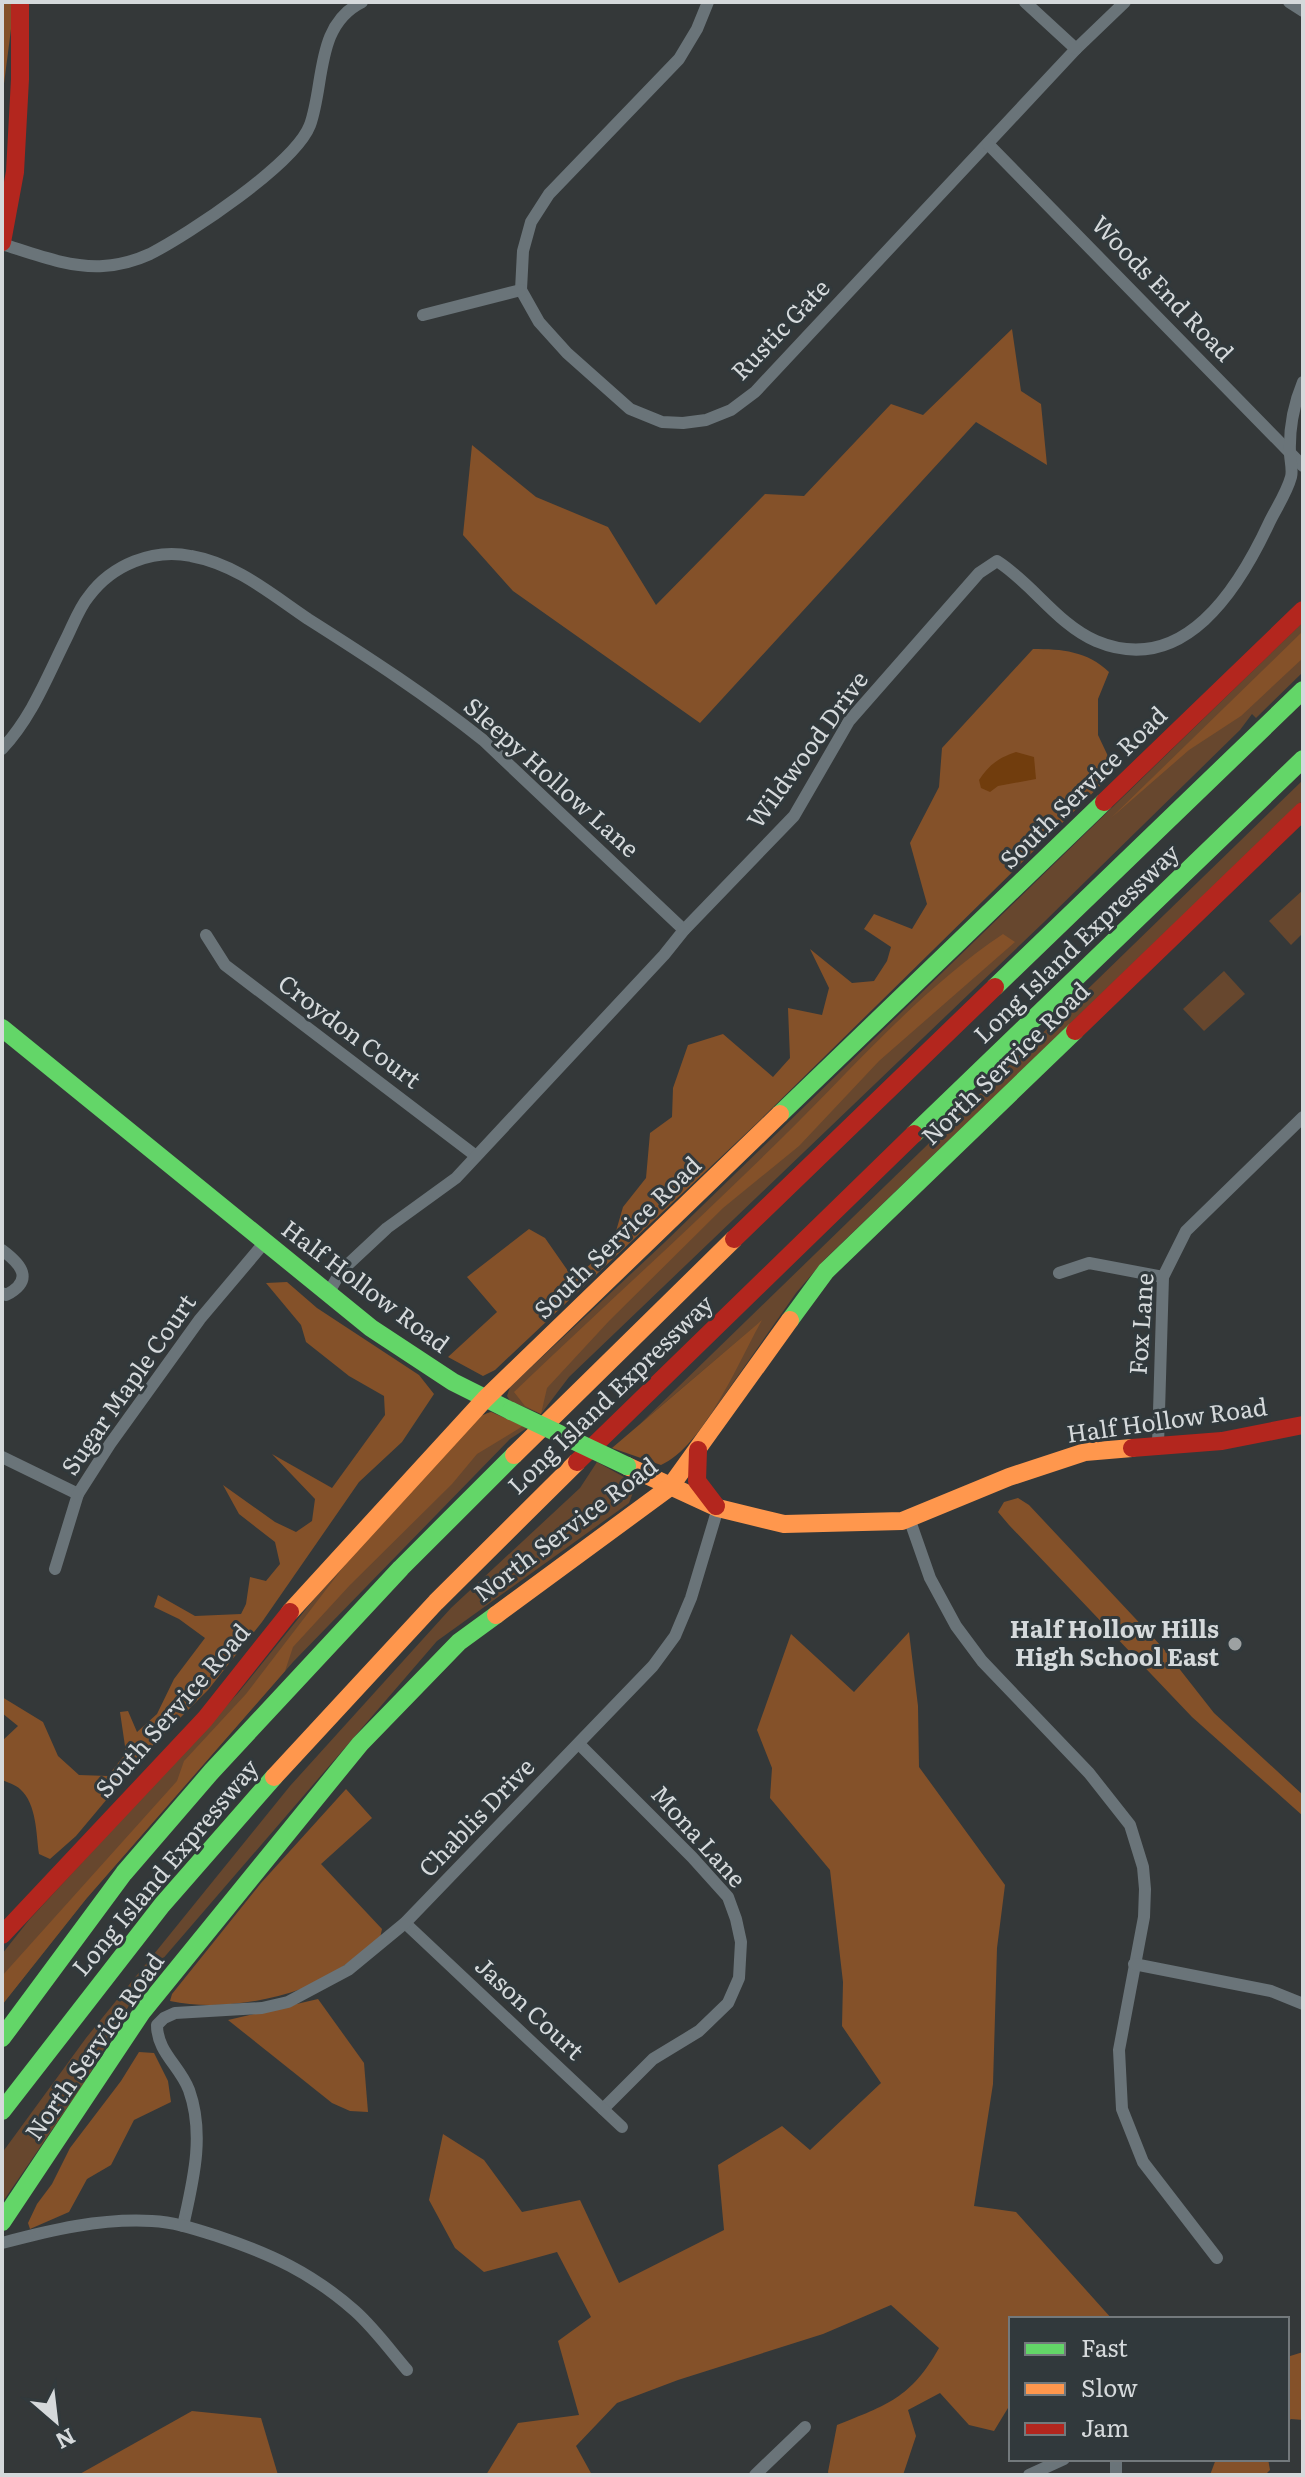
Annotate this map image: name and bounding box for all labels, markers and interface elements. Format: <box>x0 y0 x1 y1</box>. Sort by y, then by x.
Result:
street label: Woods End Road <box>1085 206 1243 368</box>
street label: Rustic Gate <box>722 270 837 387</box>
street label: Wildwood Drive <box>737 663 875 834</box>
street label: Sleepy Hollow Lane <box>457 688 648 864</box>
street label: South Service Road <box>991 697 1174 875</box>
street label: Long Island Expressway <box>965 834 1186 1050</box>
street label: Croydon Court <box>272 965 430 1096</box>
street label: North Service Road <box>912 972 1096 1152</box>
street label: South Service Road <box>525 1147 708 1325</box>
street label: Half Hollow Road <box>275 1210 458 1360</box>
street label: Fox Lane <box>1118 1272 1161 1376</box>
street label: Long Island Expressway <box>499 1285 720 1501</box>
street label: Sugar Maple Court <box>51 1286 203 1481</box>
street label: Half Hollow Road <box>1064 1387 1269 1450</box>
street label: North Service Road <box>465 1447 664 1609</box>
place label: Half Hollow Hills High School East <box>1010 1610 1219 1673</box>
street label: South Service Road <box>86 1614 257 1804</box>
marker: Half Hollow Hills High School East <box>1226 1635 1244 1653</box>
street label: Chablis Drive <box>409 1749 541 1884</box>
street label: Long Island Expressway <box>63 1750 266 1983</box>
street label: Mona Lane <box>644 1776 755 1894</box>
street label: North Service Road <box>15 1944 171 2146</box>
street label: Jason Court <box>469 1948 593 2067</box>
legend <box>1009 2317 1289 2461</box>
text: Fast <box>1081 2329 1128 2364</box>
text: Slow <box>1081 2369 1138 2404</box>
north arrow <box>16 2381 96 2461</box>
text: Jam <box>1081 2409 1129 2444</box>
text: N <box>50 2421 82 2459</box>

